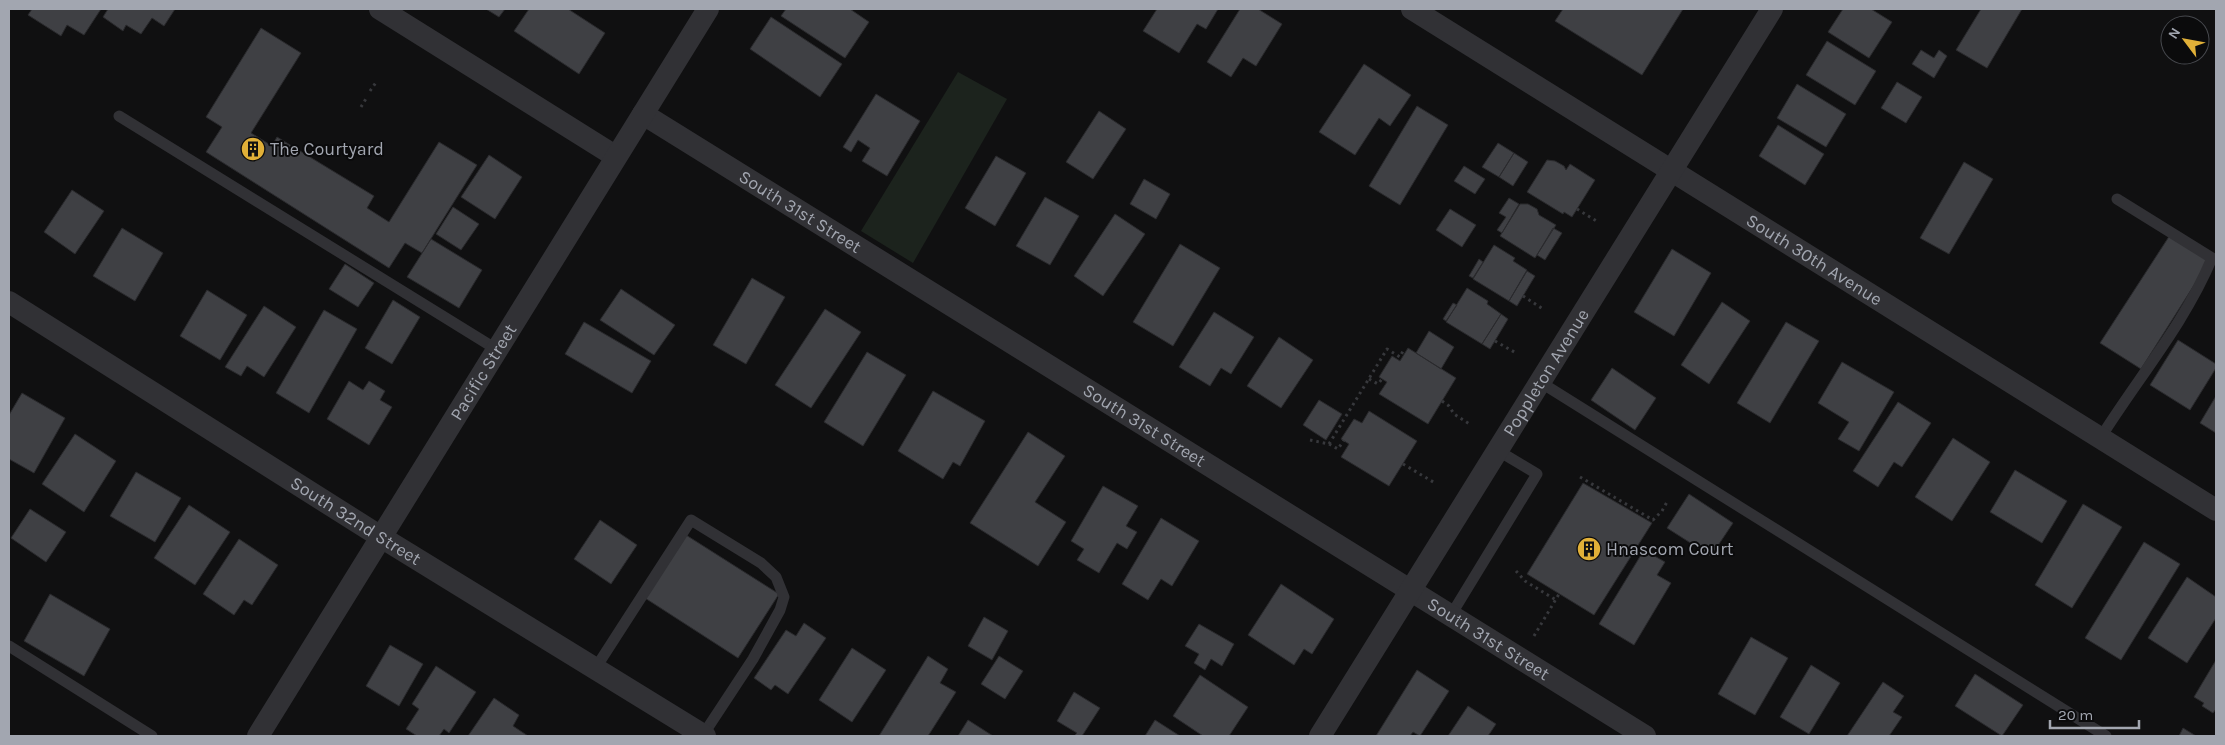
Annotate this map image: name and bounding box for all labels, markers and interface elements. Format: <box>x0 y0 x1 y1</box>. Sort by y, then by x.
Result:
north arrow <box>2160 15 2210 65</box>
text: N <box>2165 25 2184 42</box>
building icon: The Courtyard <box>240 136 266 162</box>
place label: The Courtyard <box>270 138 384 160</box>
street label: South 31st Street <box>735 165 866 258</box>
street label: South 30th Avenue <box>1742 209 1886 310</box>
street label: Poppleton Avenue <box>1498 305 1594 440</box>
street label: Pacific Street <box>445 320 521 424</box>
street label: South 31st Street <box>1079 379 1210 472</box>
street label: South 32nd Street <box>286 472 425 570</box>
building icon: Hnascom Court <box>1576 536 1602 562</box>
place label: Hnascom Court <box>1606 538 1734 560</box>
street label: South 31st Street <box>1423 592 1554 685</box>
scale bar <box>2050 698 2139 730</box>
text: 20 m <box>2058 706 2093 724</box>

